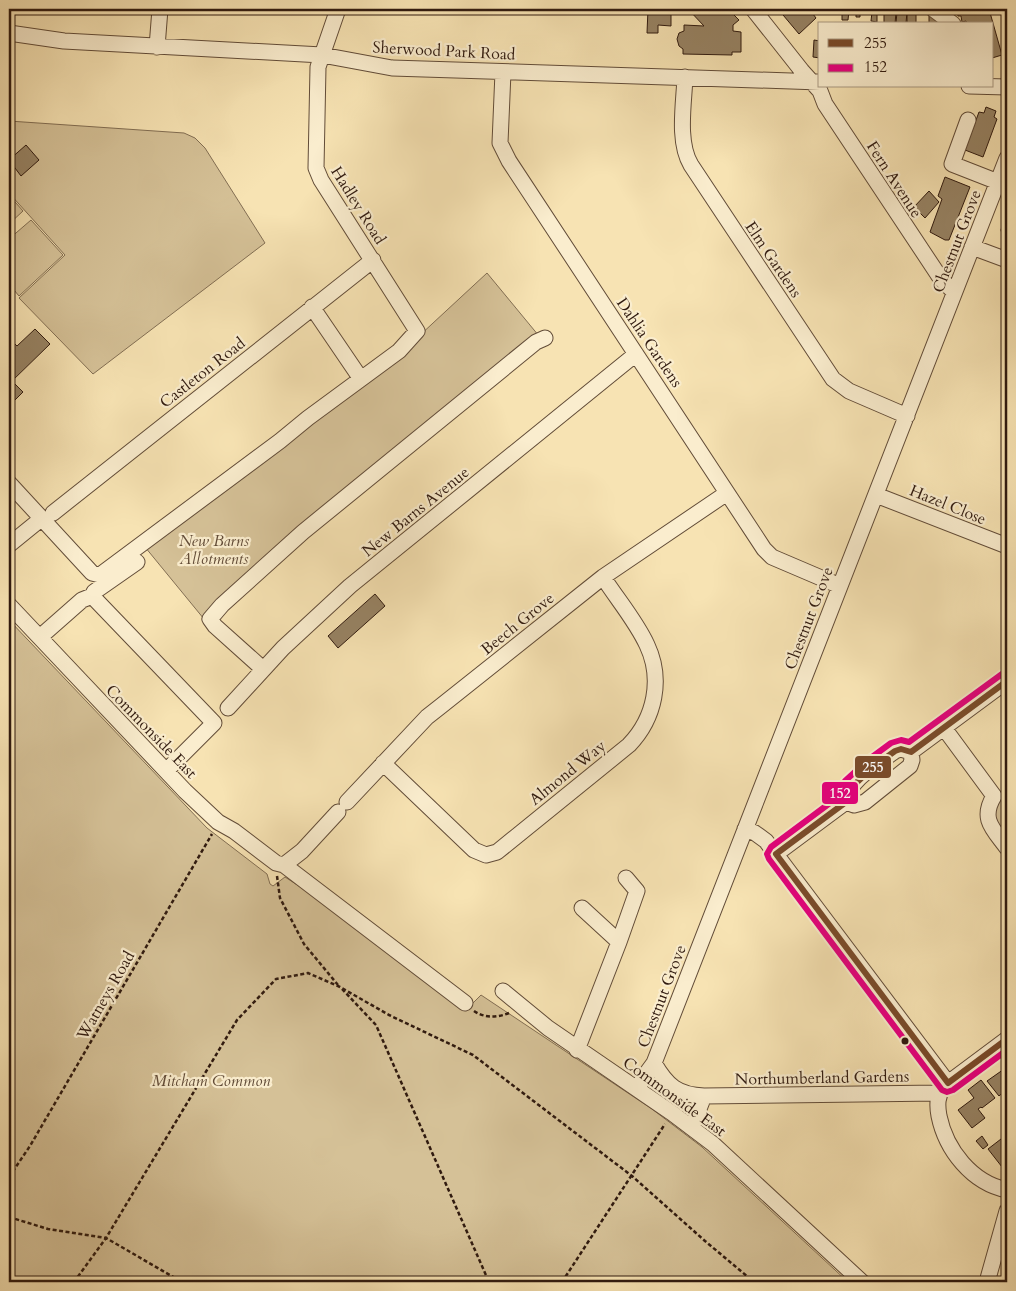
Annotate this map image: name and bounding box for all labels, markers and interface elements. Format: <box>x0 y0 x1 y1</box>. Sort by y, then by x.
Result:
legend <box>818 22 994 88</box>
text: 255 <box>864 33 887 53</box>
street label: Sherwood Park Road <box>372 36 516 66</box>
text: 152 <box>864 57 887 77</box>
street label: Fern Avenue <box>861 137 927 222</box>
street label: Hadley Road <box>325 162 391 249</box>
street label: Chestnut Grove <box>927 187 987 296</box>
street label: Elm Gardens <box>740 217 807 302</box>
street label: Dahlia Gardens <box>611 293 687 392</box>
street label: Castleton Road <box>155 332 250 413</box>
street label: New Barns Avenue <box>357 462 474 562</box>
street label: Hazel Close <box>906 480 989 530</box>
park label: New Barns Allotments <box>179 530 250 570</box>
street label: Chestnut Grove <box>779 564 839 673</box>
street label: Beech Grove <box>476 587 559 660</box>
street label: Commonside East <box>101 680 202 784</box>
street label: Almond Way <box>525 735 611 810</box>
line badge: 255 <box>854 755 892 779</box>
text: 255 <box>862 758 884 777</box>
line badge: 152 <box>821 781 859 805</box>
text: 152 <box>829 784 851 803</box>
street label: Chestnut Grove <box>632 942 692 1051</box>
street label: Watneys Road <box>71 947 140 1045</box>
unlabelled marker <box>900 1036 910 1046</box>
street label: Commonside East <box>618 1052 731 1142</box>
street label: Northumberland Gardens <box>735 1065 909 1091</box>
park label: Mitcham Common <box>152 1070 270 1092</box>

